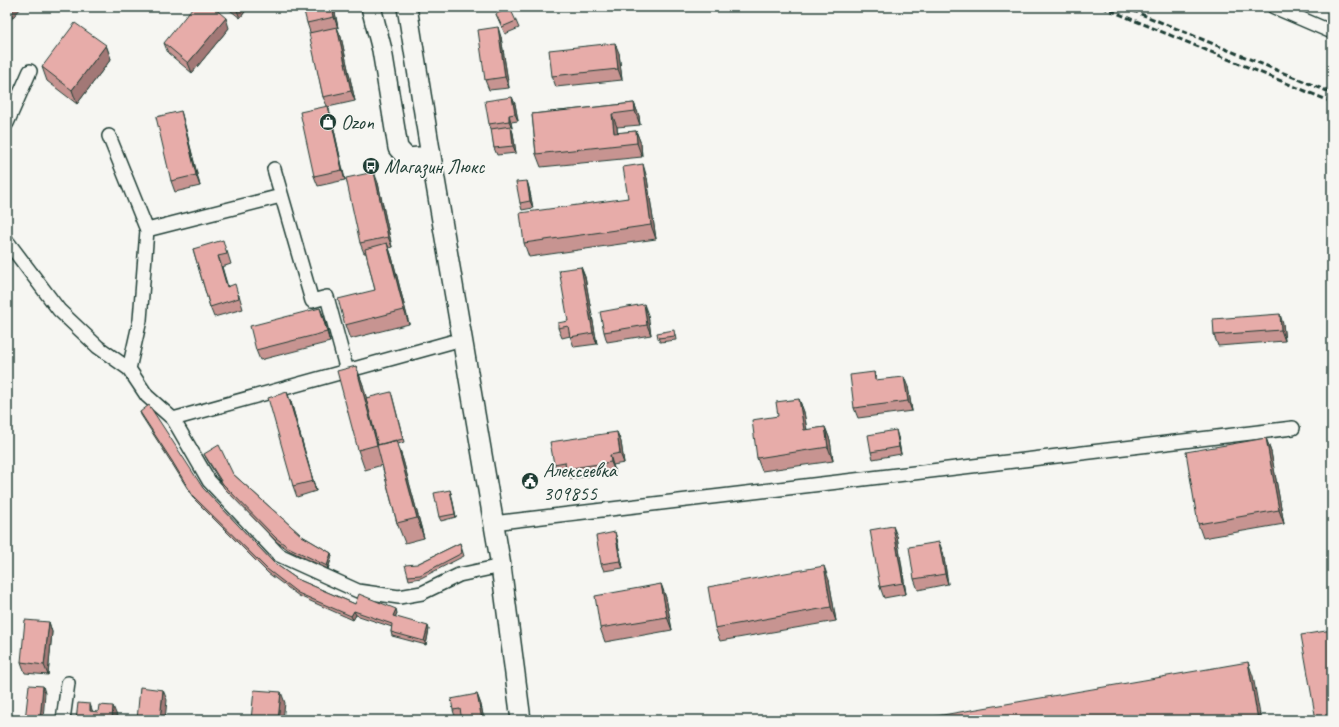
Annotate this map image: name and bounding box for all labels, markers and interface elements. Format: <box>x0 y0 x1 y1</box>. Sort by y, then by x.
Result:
place label: Ozon <box>341 110 375 135</box>
shop icon: Ozon <box>318 112 338 132</box>
place label: Магазин Люкс <box>384 154 485 179</box>
bus stop icon: Магазин Люкс <box>361 156 381 176</box>
place label: Алексеевка 309855 <box>543 458 618 506</box>
public building icon: Алексеевка 309855 <box>520 471 540 491</box>

